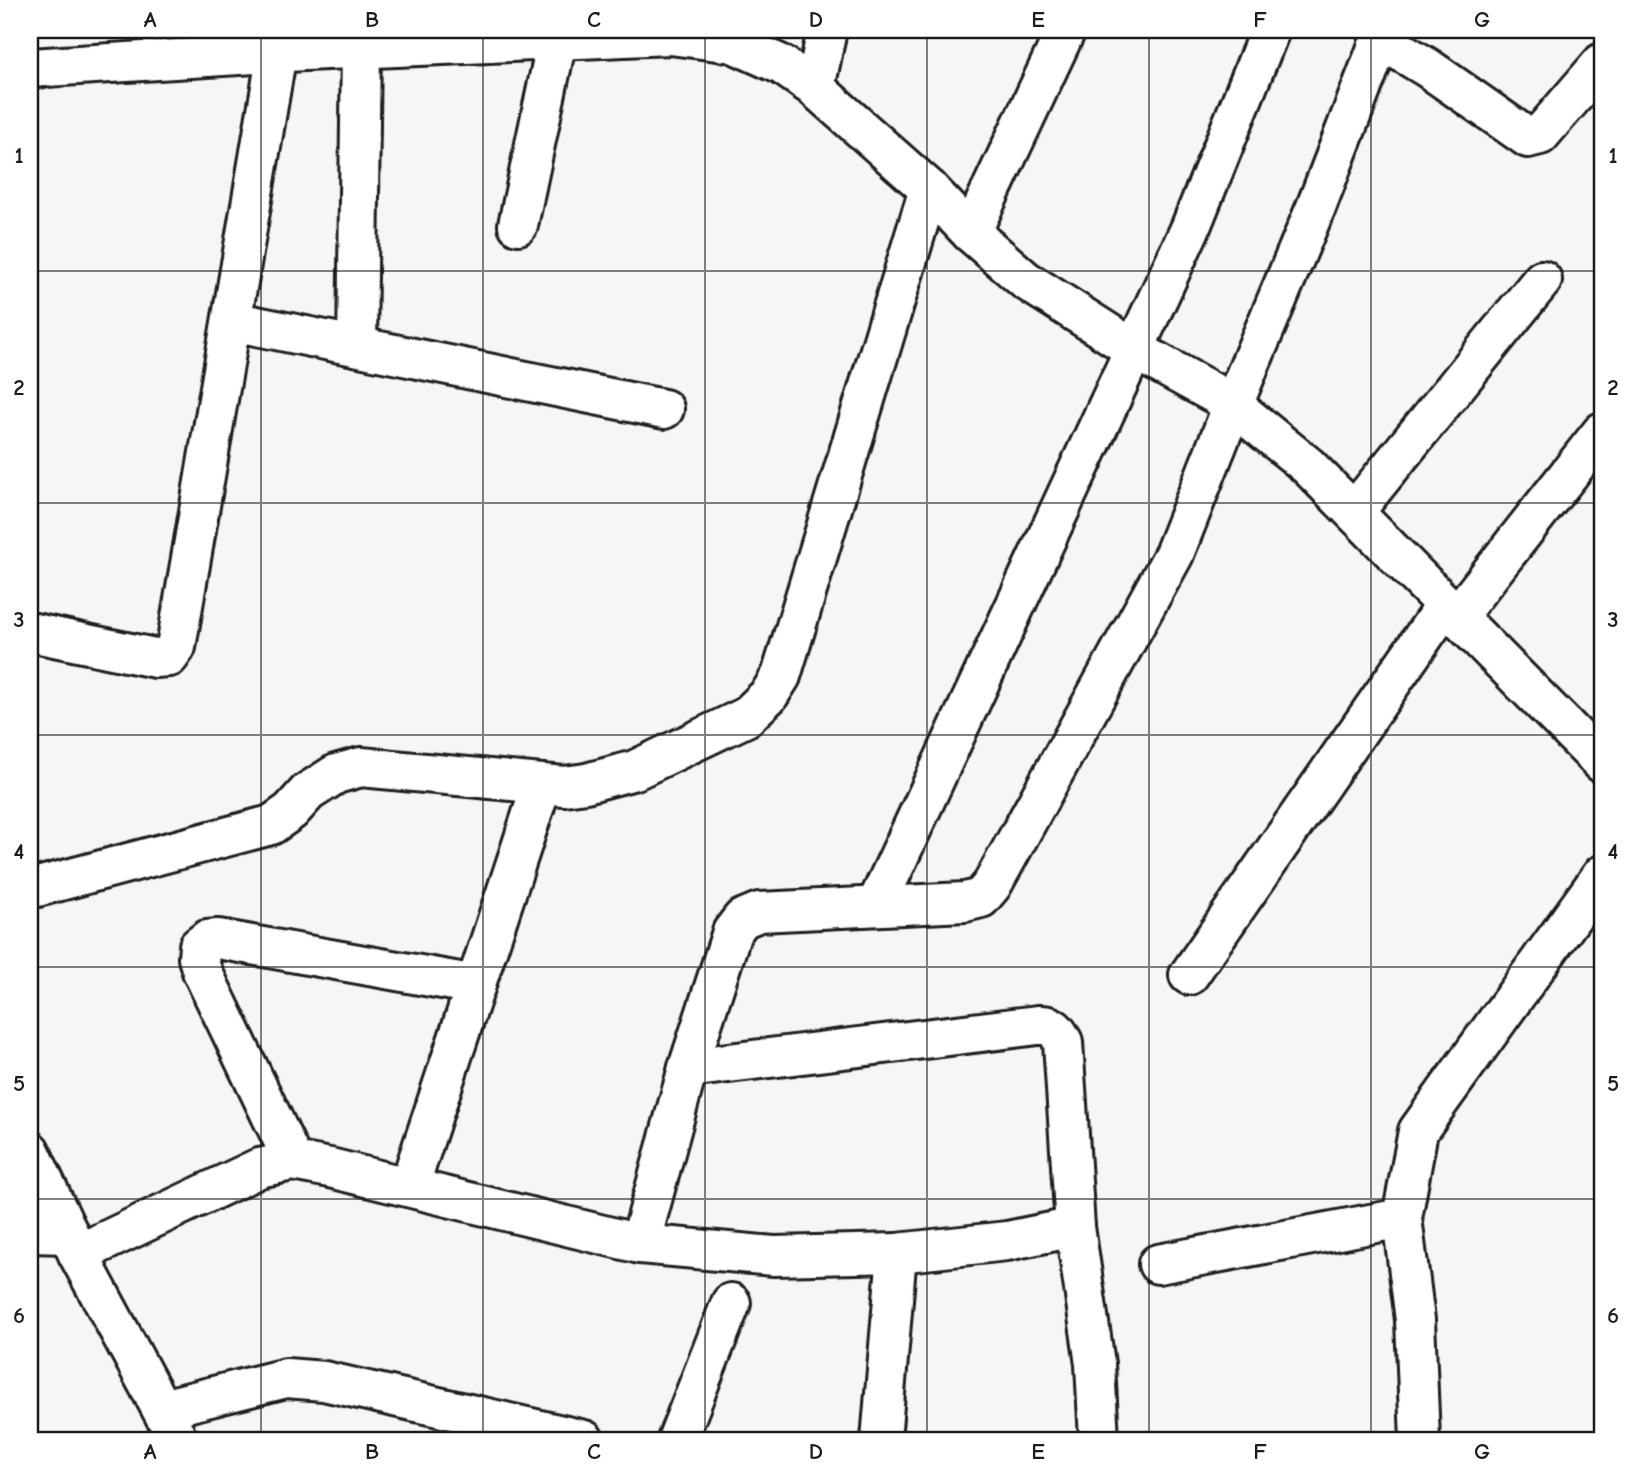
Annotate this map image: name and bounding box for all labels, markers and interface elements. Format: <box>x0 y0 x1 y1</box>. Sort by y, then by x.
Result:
text: A <box>144 6 157 33</box>
text: B <box>365 6 379 33</box>
text: C <box>587 6 601 33</box>
text: D <box>809 6 823 33</box>
text: E <box>1031 6 1045 33</box>
text: F <box>1253 6 1267 33</box>
text: G <box>1474 6 1490 33</box>
text: 1 <box>14 142 24 169</box>
text: 1 <box>1608 142 1618 169</box>
text: 2 <box>13 374 25 401</box>
text: 2 <box>1607 374 1619 401</box>
text: 3 <box>13 606 25 633</box>
text: 3 <box>1607 606 1619 633</box>
text: 4 <box>14 838 25 865</box>
text: 4 <box>1608 838 1619 865</box>
text: 5 <box>13 1070 25 1097</box>
text: 5 <box>1607 1070 1619 1097</box>
text: 6 <box>13 1302 25 1329</box>
text: 6 <box>1607 1302 1619 1329</box>
text: A <box>144 1438 157 1465</box>
text: B <box>365 1438 379 1465</box>
text: C <box>587 1438 601 1465</box>
text: D <box>809 1438 823 1465</box>
text: E <box>1031 1438 1045 1465</box>
text: F <box>1253 1438 1267 1465</box>
text: G <box>1474 1438 1490 1465</box>

